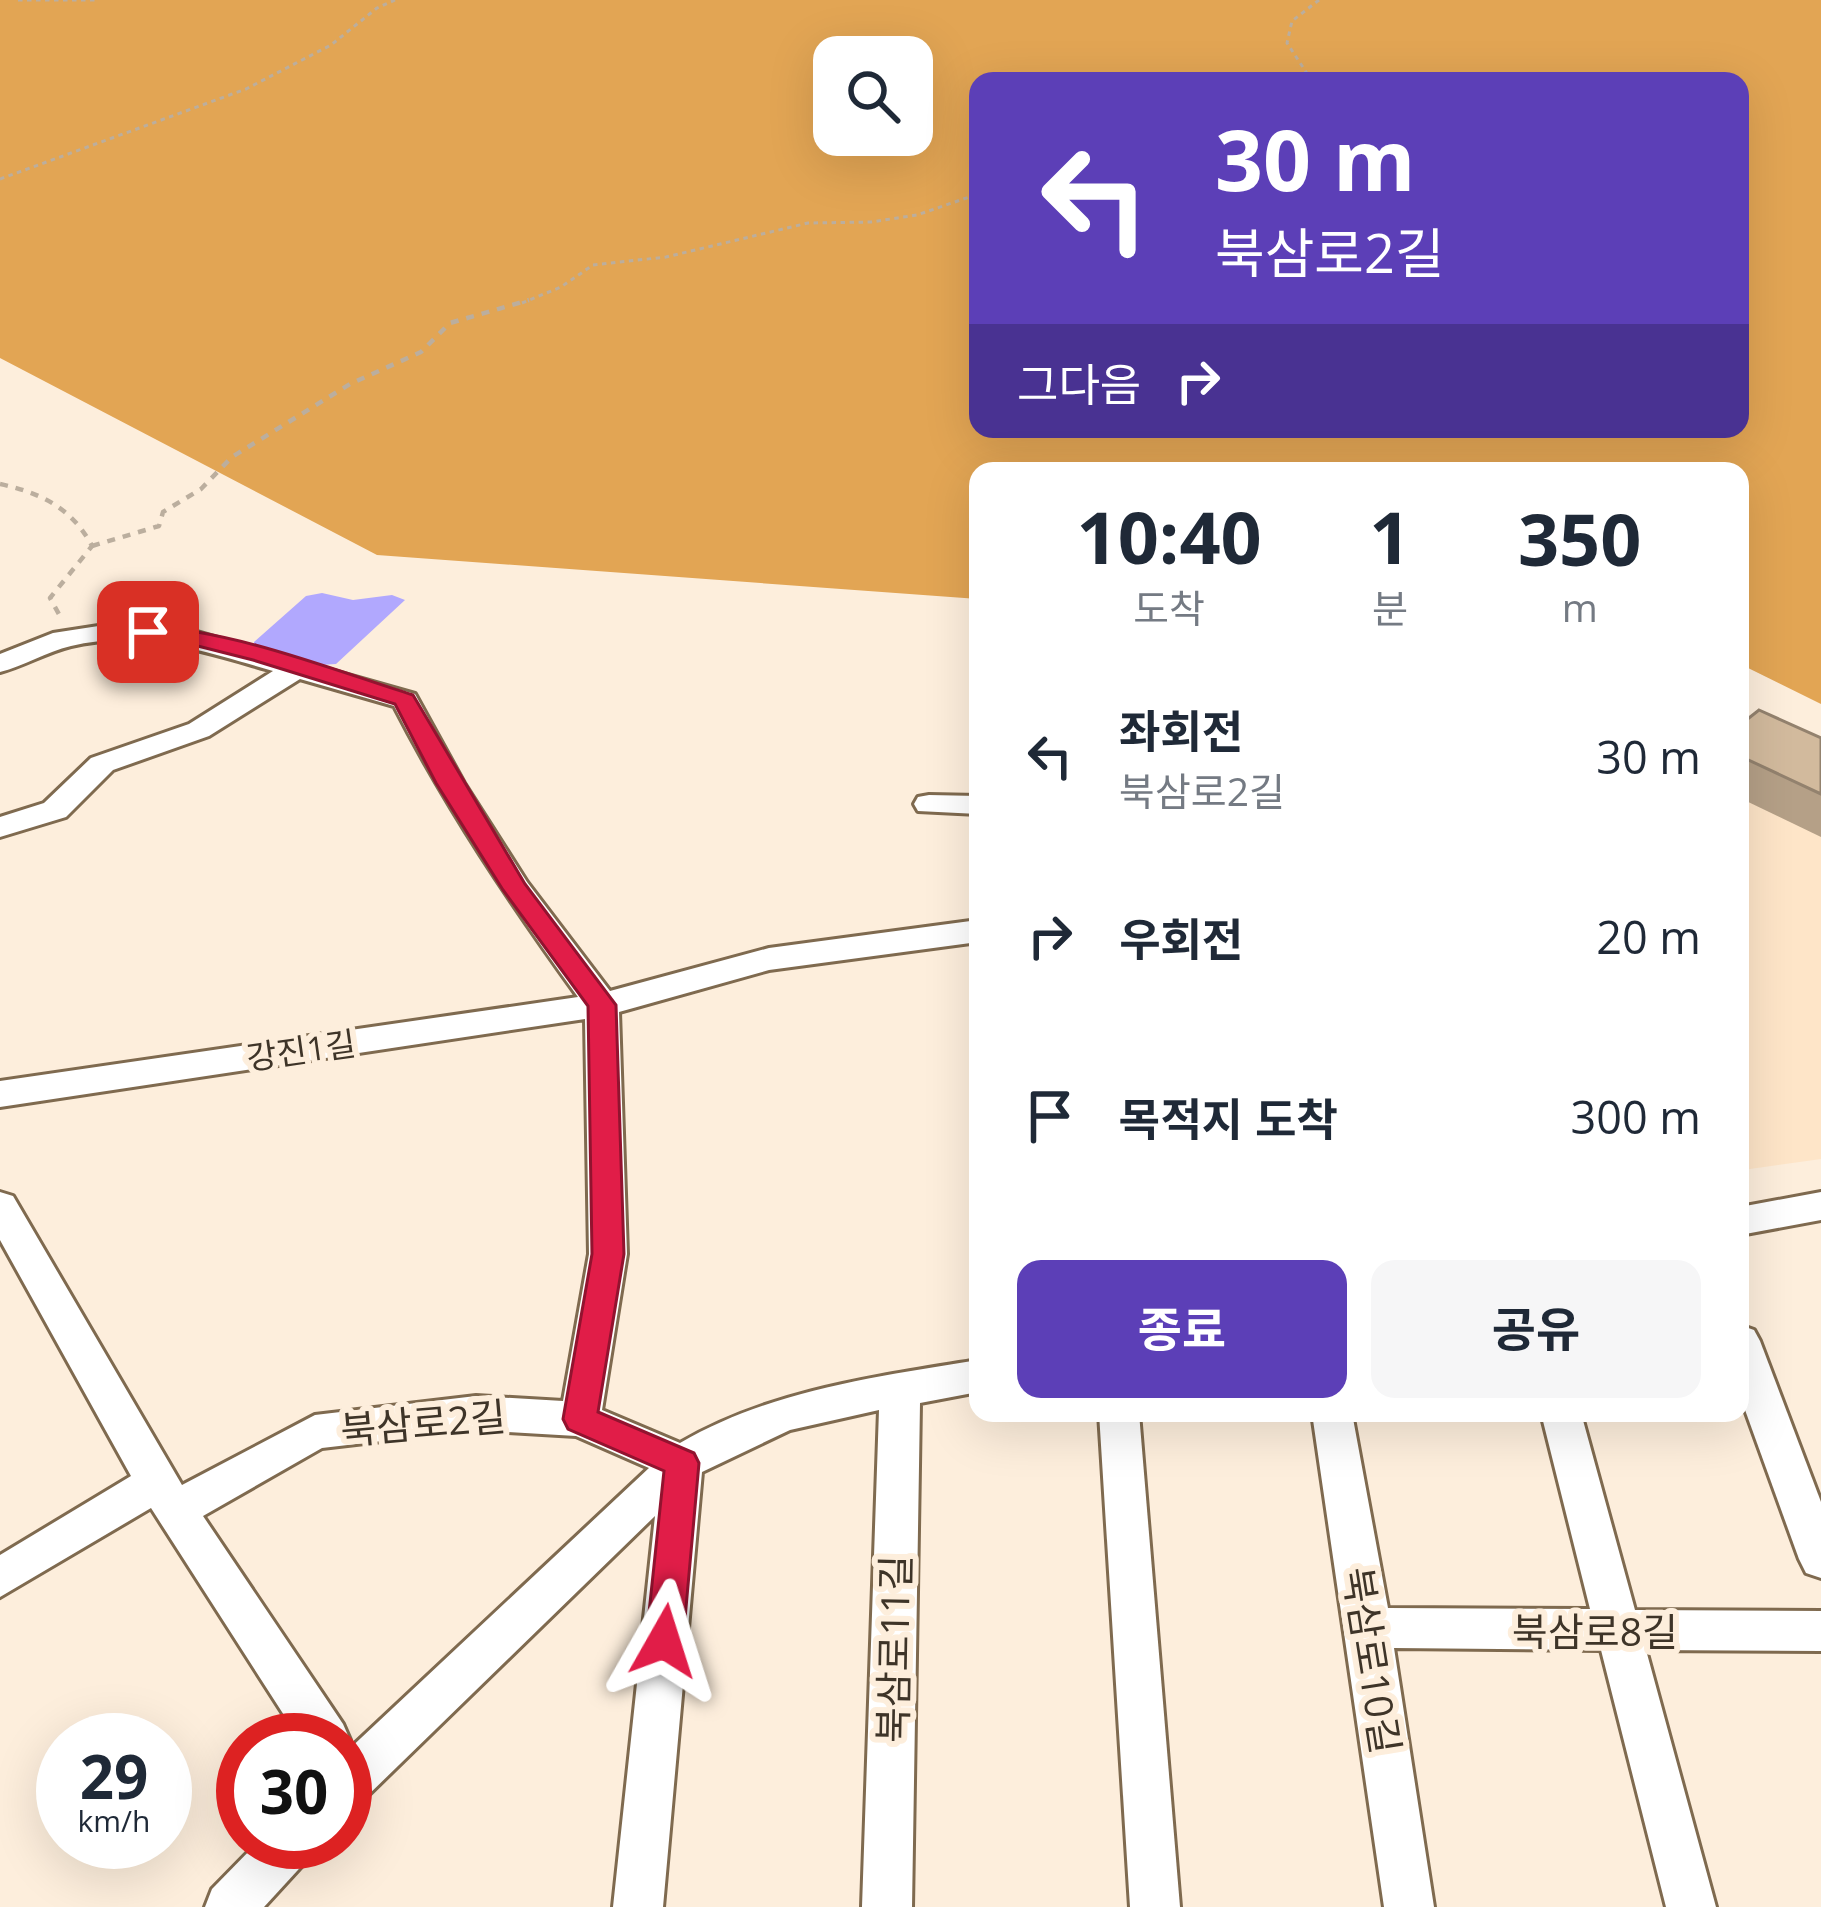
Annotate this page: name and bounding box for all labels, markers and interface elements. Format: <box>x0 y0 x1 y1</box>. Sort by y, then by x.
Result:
map controls <box>813 36 933 156</box>
button: search <box>813 36 933 156</box>
text: 30 m <box>1215 101 1415 216</box>
icon: left <box>1017 120 1173 276</box>
text: 북삼로2길 <box>1215 215 1445 289</box>
icon: right <box>1165 348 1231 414</box>
text: 그다음 <box>1017 353 1141 414</box>
text: 10:40 <box>1077 487 1262 585</box>
text: 1 <box>1369 487 1410 585</box>
text: 350 <box>1518 489 1641 587</box>
text: m <box>1562 580 1598 633</box>
pin <box>97 581 199 683</box>
text: 도착 <box>1133 581 1205 634</box>
text: 분 <box>1372 581 1408 634</box>
icon: arrive <box>115 599 181 665</box>
text: 좌회전 <box>1119 700 1243 761</box>
icon: left <box>1017 723 1083 789</box>
text: 30 m <box>1596 726 1701 787</box>
text: 북삼로2길 <box>1119 764 1285 817</box>
icon: right <box>1017 903 1083 969</box>
text: 20 m <box>1596 906 1701 967</box>
text: 우회전 <box>1119 908 1243 969</box>
street label: 강진1길 <box>243 1020 359 1080</box>
icon: arrive <box>1017 1083 1083 1149</box>
text: 300 m <box>1570 1086 1701 1147</box>
text: 목적지 도착 <box>1119 1088 1338 1149</box>
button: 종료 <box>1017 1260 1347 1398</box>
button: 공유 <box>1371 1260 1701 1398</box>
street label: 북삼로2길 <box>338 1388 508 1456</box>
street label: 북삼로11길 <box>865 1554 921 1744</box>
street label: 북삼로10길 <box>1332 1563 1414 1757</box>
position arrow <box>601 1578 727 1704</box>
street label: 북삼로8길 <box>1512 1604 1678 1657</box>
speed limit sign: 30 <box>216 1713 372 1869</box>
text: 29 <box>80 1735 148 1817</box>
text: km/h <box>78 1800 150 1841</box>

